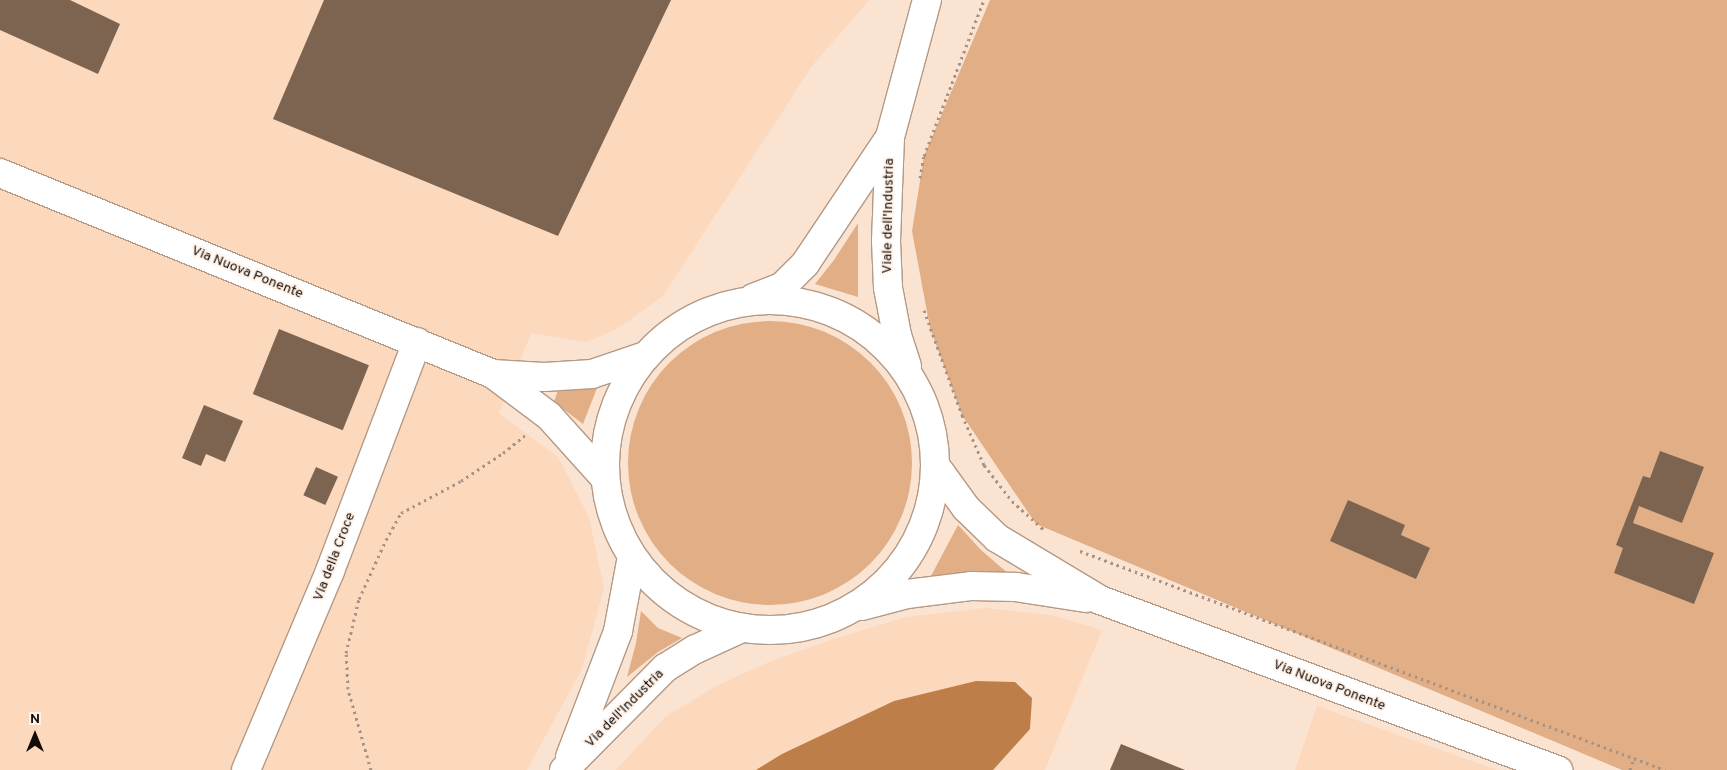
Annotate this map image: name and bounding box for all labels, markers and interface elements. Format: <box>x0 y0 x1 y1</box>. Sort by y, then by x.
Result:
street label: Viale dell'Industria <box>880 158 898 274</box>
street label: Via Nuova Ponente <box>189 243 305 303</box>
street label: Via della Croce <box>310 510 360 604</box>
street label: Via Nuova Ponente <box>1270 657 1388 715</box>
street label: Via dell'Industria <box>582 666 668 752</box>
north arrow <box>10 710 60 760</box>
text: N <box>30 711 40 728</box>

